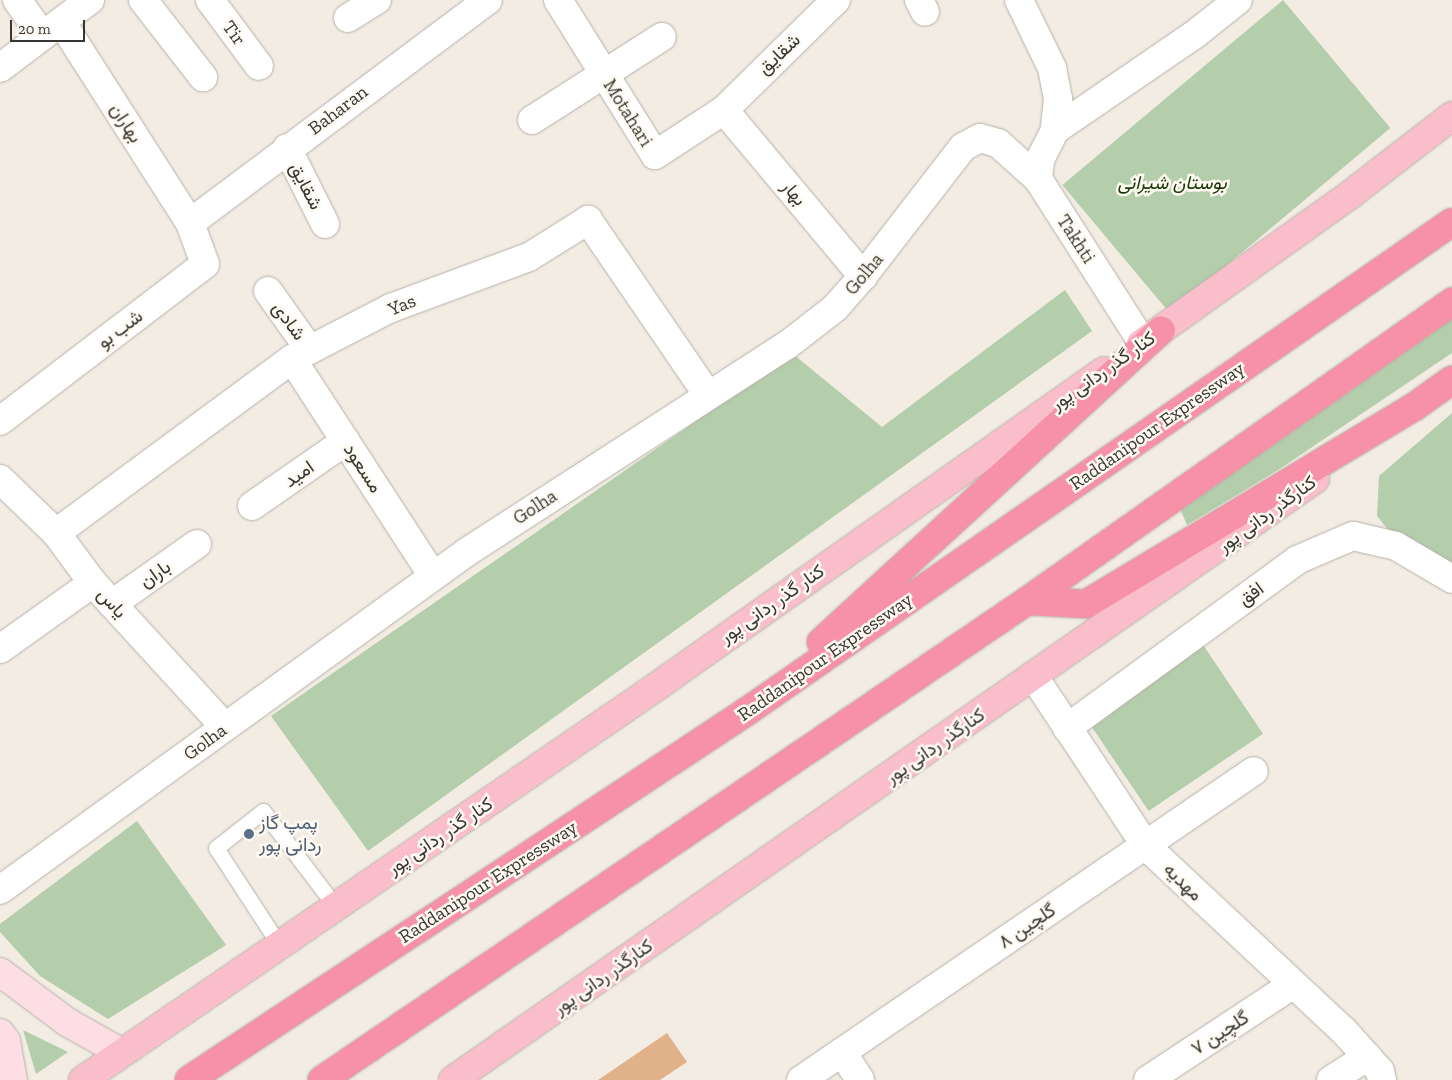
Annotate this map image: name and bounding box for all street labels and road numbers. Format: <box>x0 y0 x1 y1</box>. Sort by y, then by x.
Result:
street label: Tir <box>217 16 251 50</box>
street label: شقایق <box>753 29 805 79</box>
street label: Motahari <box>598 75 658 151</box>
street label: Baharan <box>304 80 372 140</box>
street label: بهاران <box>105 99 147 147</box>
street label: شقایق <box>284 159 328 213</box>
street label: بهار <box>777 176 811 210</box>
street label: Takhti <box>1052 210 1100 268</box>
street label: Golha <box>840 248 888 300</box>
street label: Yas <box>385 289 419 321</box>
street label: شادی <box>267 297 311 345</box>
street label: شب بو <box>93 305 147 353</box>
street label: کنار گذر ردانی پور <box>1046 327 1160 415</box>
street label: Raddanipour Expressway <box>1065 357 1249 495</box>
street label: مسعود <box>339 439 387 497</box>
street label: امید <box>280 456 318 492</box>
street label: کنارگذر ردانی پور <box>1213 471 1321 557</box>
street label: Golha <box>509 484 561 530</box>
street label: باران <box>135 555 175 593</box>
street label: کنار گذر ردانی پور <box>715 560 829 648</box>
street label: افق <box>1234 577 1268 611</box>
street label: یاس <box>92 583 132 623</box>
street label: Raddanipour Expressway <box>733 588 917 726</box>
street label: کنارگذر ردانی پور <box>881 703 989 789</box>
street label: Golha <box>179 719 231 765</box>
street label: کنار گذر ردانی پور <box>383 792 497 880</box>
street label: Raddanipour Expressway <box>394 816 582 948</box>
street label: مهدیه <box>1159 858 1207 906</box>
street label: گلچین ۸ <box>994 899 1060 953</box>
street label: کنارگذر ردانی پور <box>549 934 657 1020</box>
street label: گلچین ۷ <box>1187 1006 1253 1060</box>

